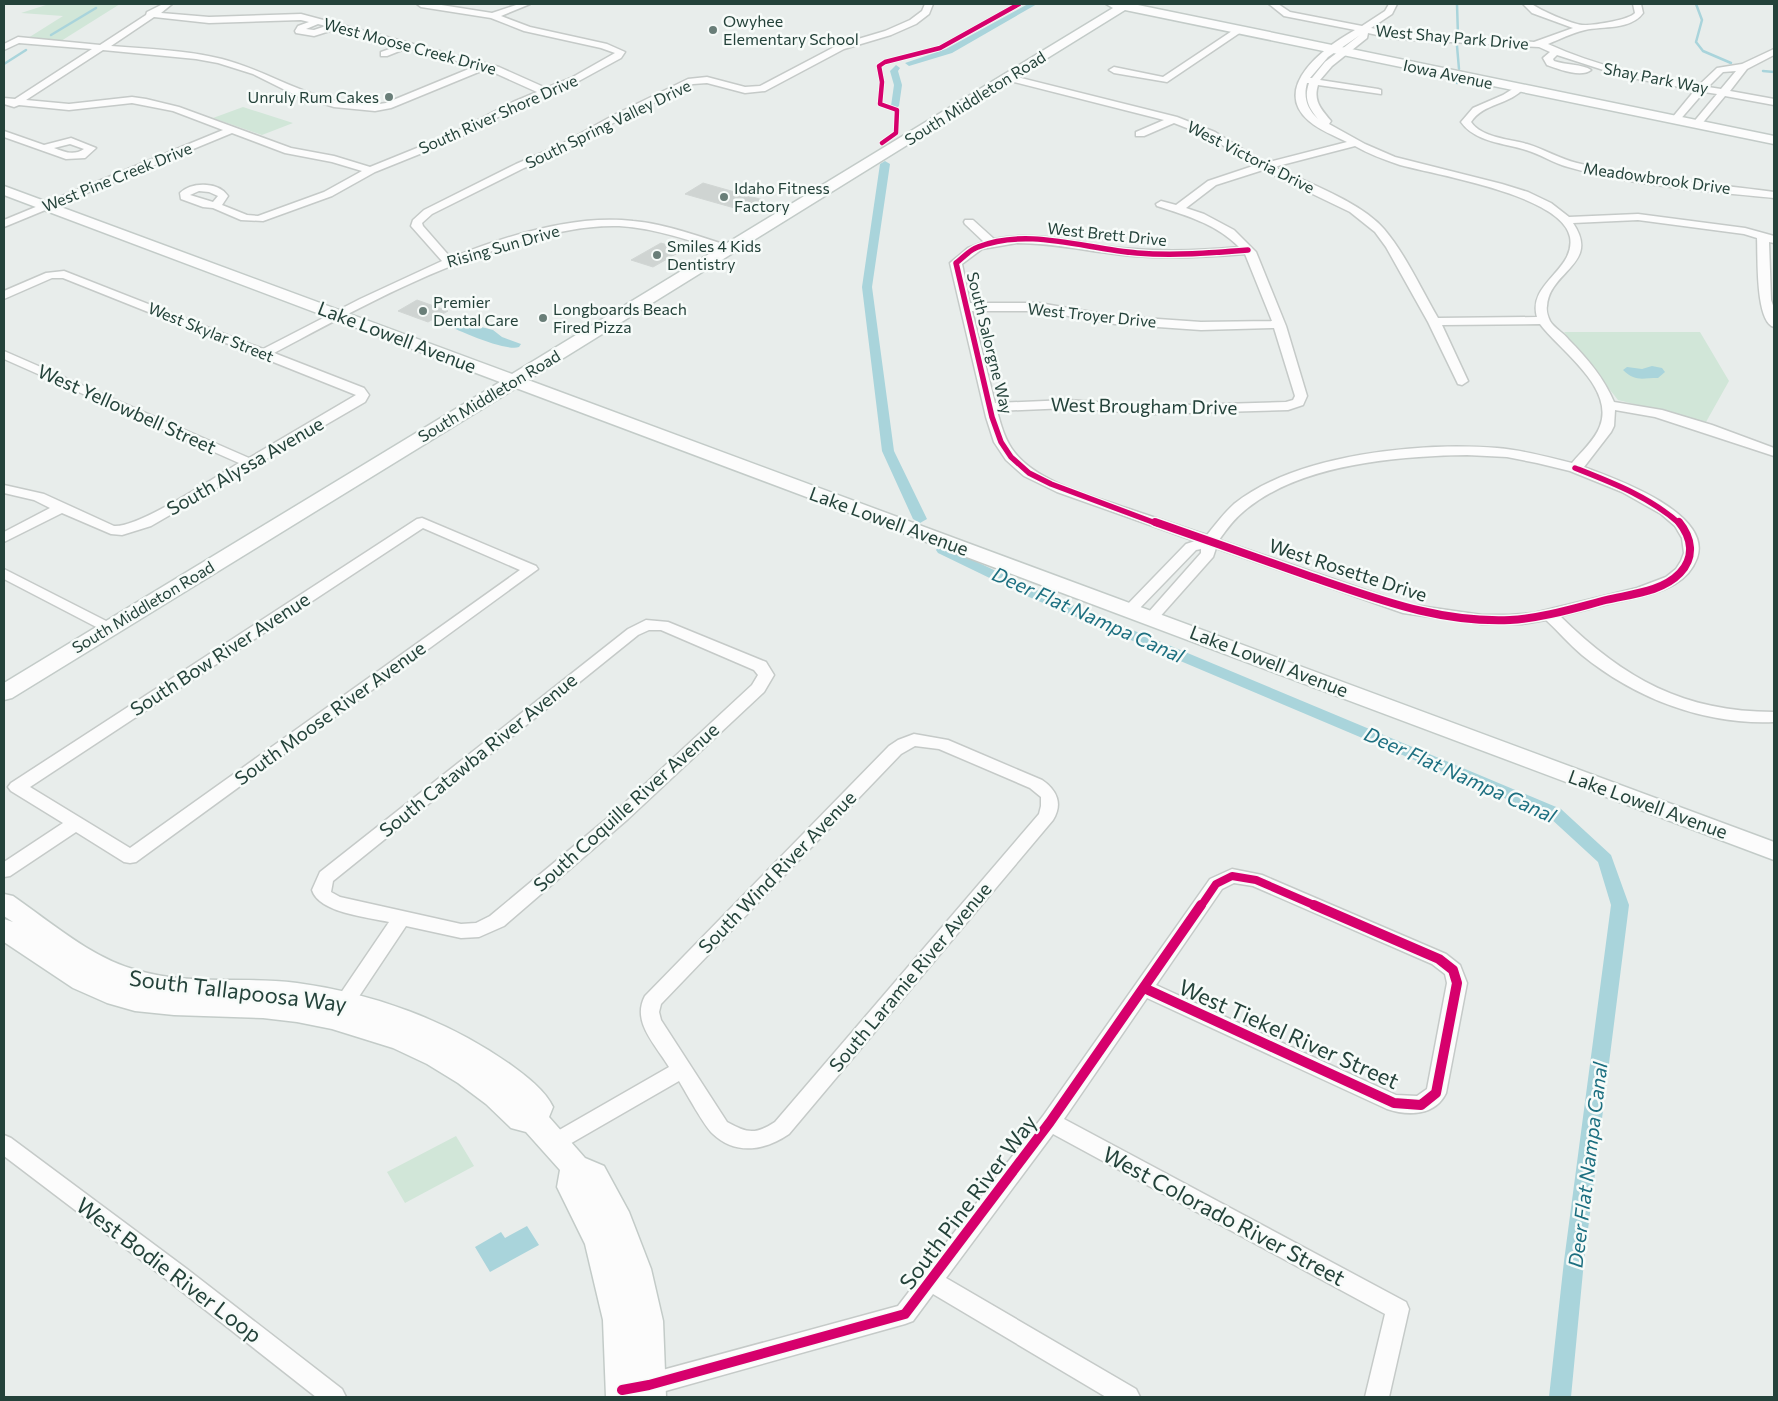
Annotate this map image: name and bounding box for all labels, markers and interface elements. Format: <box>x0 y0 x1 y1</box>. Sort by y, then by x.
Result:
place label: Owyhee Elementary School <box>723 11 859 48</box>
street label: West Moose Creek Drive <box>322 13 498 78</box>
street label: West Shay Park Drive <box>1375 20 1529 53</box>
marker: Owyhee Elementary School <box>707 24 719 36</box>
street label: South Middleton Road <box>901 46 1049 149</box>
street label: Iowa Avenue <box>1402 55 1495 92</box>
street label: Shay Park Way <box>1602 58 1710 97</box>
street label: South River Shore Drive <box>415 70 580 157</box>
street label: South Spring Valley Drive <box>522 75 694 172</box>
place label: Unruly Rum Cakes <box>247 87 379 106</box>
marker: Unruly Rum Cakes <box>383 91 395 103</box>
street label: West Victoria Drive <box>1184 116 1318 197</box>
street label: West Pine Creek Drive <box>39 138 194 215</box>
street label: Meadowbrook Drive <box>1582 158 1732 197</box>
place label: Idaho Fitness Factory <box>734 178 830 215</box>
marker: Idaho Fitness Factory <box>718 191 730 203</box>
street label: West Brett Drive <box>1046 218 1168 249</box>
street label: Rising Sun Drive <box>444 220 561 271</box>
place label: Smiles 4 Kids Dentistry <box>667 236 761 273</box>
marker: Smiles 4 Kids Dentistry <box>651 249 663 261</box>
street label: South Salorgne Way <box>964 270 1017 416</box>
place label: Premier Dental Care <box>433 292 518 329</box>
street label: Lake Lowell Avenue <box>315 296 480 377</box>
street label: West Skylar Street <box>146 298 277 366</box>
street label: West Troyer Drive <box>1027 298 1157 331</box>
place label: Longboards Beach Fired Pizza <box>553 299 687 336</box>
marker: Premier Dental Care <box>417 305 429 317</box>
marker: Longboards Beach Fired Pizza <box>537 312 549 324</box>
street label: South Middleton Road <box>414 346 563 446</box>
street label: West Yellowbell Street <box>34 359 220 458</box>
street label: West Brougham Drive <box>1050 392 1238 419</box>
street label: South Alyssa Avenue <box>162 411 327 520</box>
street label: Lake Lowell Avenue <box>806 481 972 560</box>
street label: West Rosette Drive <box>1266 533 1430 606</box>
street label: South Middleton Road <box>68 557 217 657</box>
water label: Deer Flat Nampa Canal <box>989 561 1189 668</box>
street label: South Bow River Avenue <box>126 587 314 720</box>
street label: Lake Lowell Avenue <box>1187 620 1352 701</box>
street label: South Moose River Avenue <box>230 636 430 789</box>
street label: South Catawba River Avenue <box>374 668 581 841</box>
street label: South Coquille River Avenue <box>528 717 723 896</box>
water label: Deer Flat Nampa Canal <box>1361 721 1561 828</box>
street label: Lake Lowell Avenue <box>1565 764 1731 843</box>
street label: South Wind River Avenue <box>693 786 860 958</box>
street label: South Laramie River Avenue <box>824 877 996 1076</box>
street label: South Tallapoosa Way <box>128 964 349 1017</box>
street label: West Tiekel River Street <box>1175 973 1403 1094</box>
water label: Deer Flat Nampa Canal <box>1562 1060 1612 1269</box>
street label: South Pine River Way <box>893 1109 1042 1294</box>
street label: West Colorado River Street <box>1098 1140 1350 1291</box>
street label: West Bodie River Loop <box>71 1191 267 1348</box>

